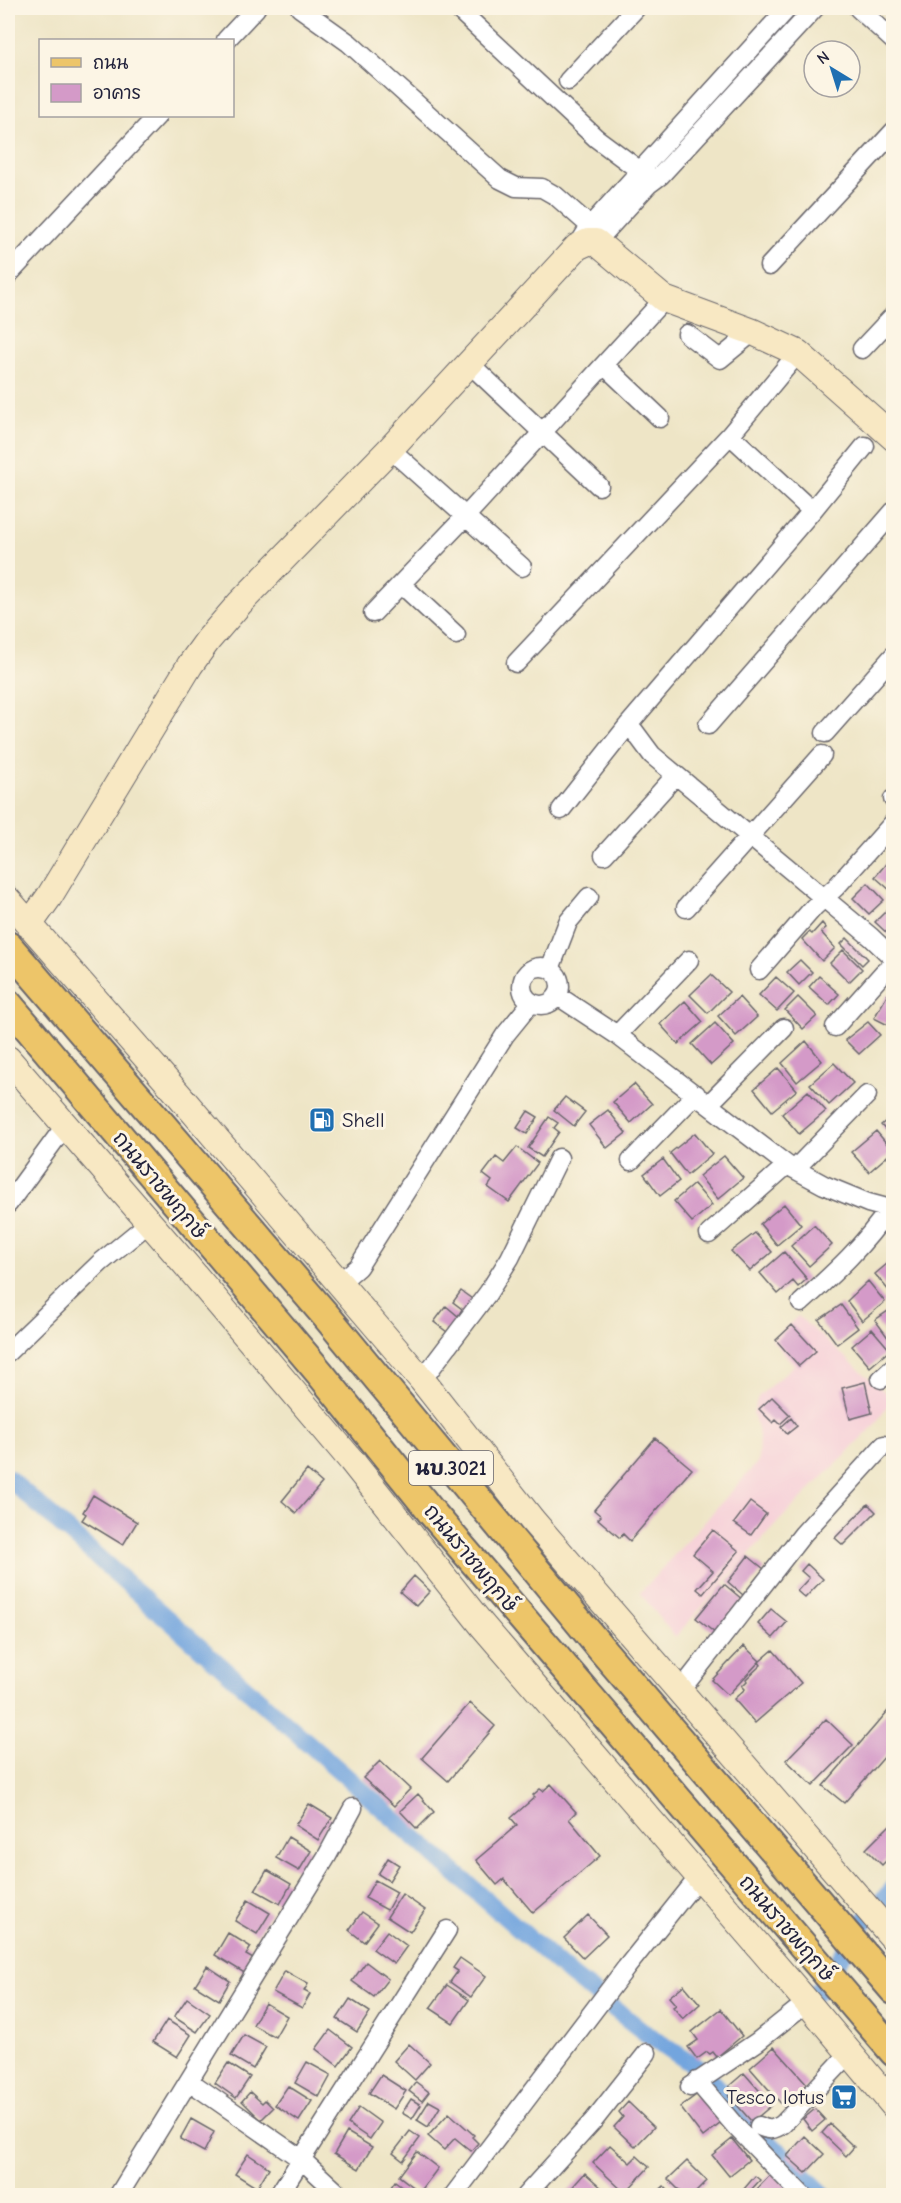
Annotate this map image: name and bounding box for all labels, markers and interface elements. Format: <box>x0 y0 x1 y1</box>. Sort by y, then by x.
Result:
legend <box>39 39 234 117</box>
north arrow <box>802 39 862 99</box>
text: N <box>814 48 833 68</box>
text: ถนน <box>93 53 128 74</box>
text: อาคาร <box>93 83 141 104</box>
fuel station icon: Shell <box>307 1105 337 1135</box>
place label: Shell <box>342 1108 385 1132</box>
street label: ถนนราชพฤกษ์ <box>107 1126 213 1246</box>
road number: นบ.3021 <box>409 1451 493 1485</box>
street label: ถนนราชพฤกษ์ <box>418 1499 524 1619</box>
street label: ถนนราชพฤกษ์ <box>733 1869 841 1988</box>
supermarket icon: Tesco lotus <box>829 2082 859 2112</box>
place label: Tesco lotus <box>726 2085 824 2109</box>

